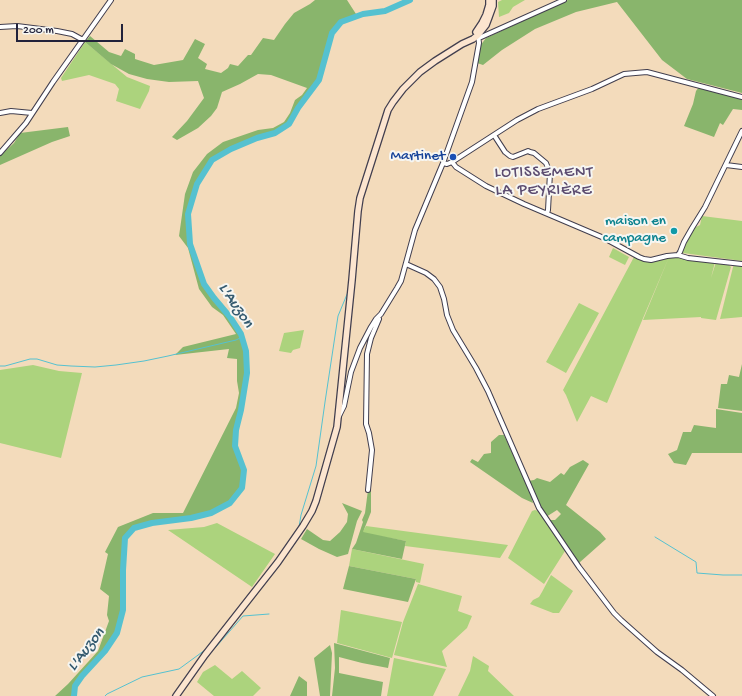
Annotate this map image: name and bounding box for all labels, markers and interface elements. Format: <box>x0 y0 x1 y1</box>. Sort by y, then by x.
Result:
scale bar <box>18 16 125 42</box>
text: 200 m <box>23 24 54 38</box>
place label: Martinet <box>391 148 445 166</box>
marker: Martinet <box>448 152 458 162</box>
district label: LOTISSEMENT LA PEYRIÈRE <box>495 164 593 202</box>
place label: maison en campagne <box>603 213 666 248</box>
marker: maison en campagne <box>669 226 679 236</box>
water label: L'Auzon <box>213 280 257 332</box>
water label: L'Auzon <box>64 624 110 676</box>

